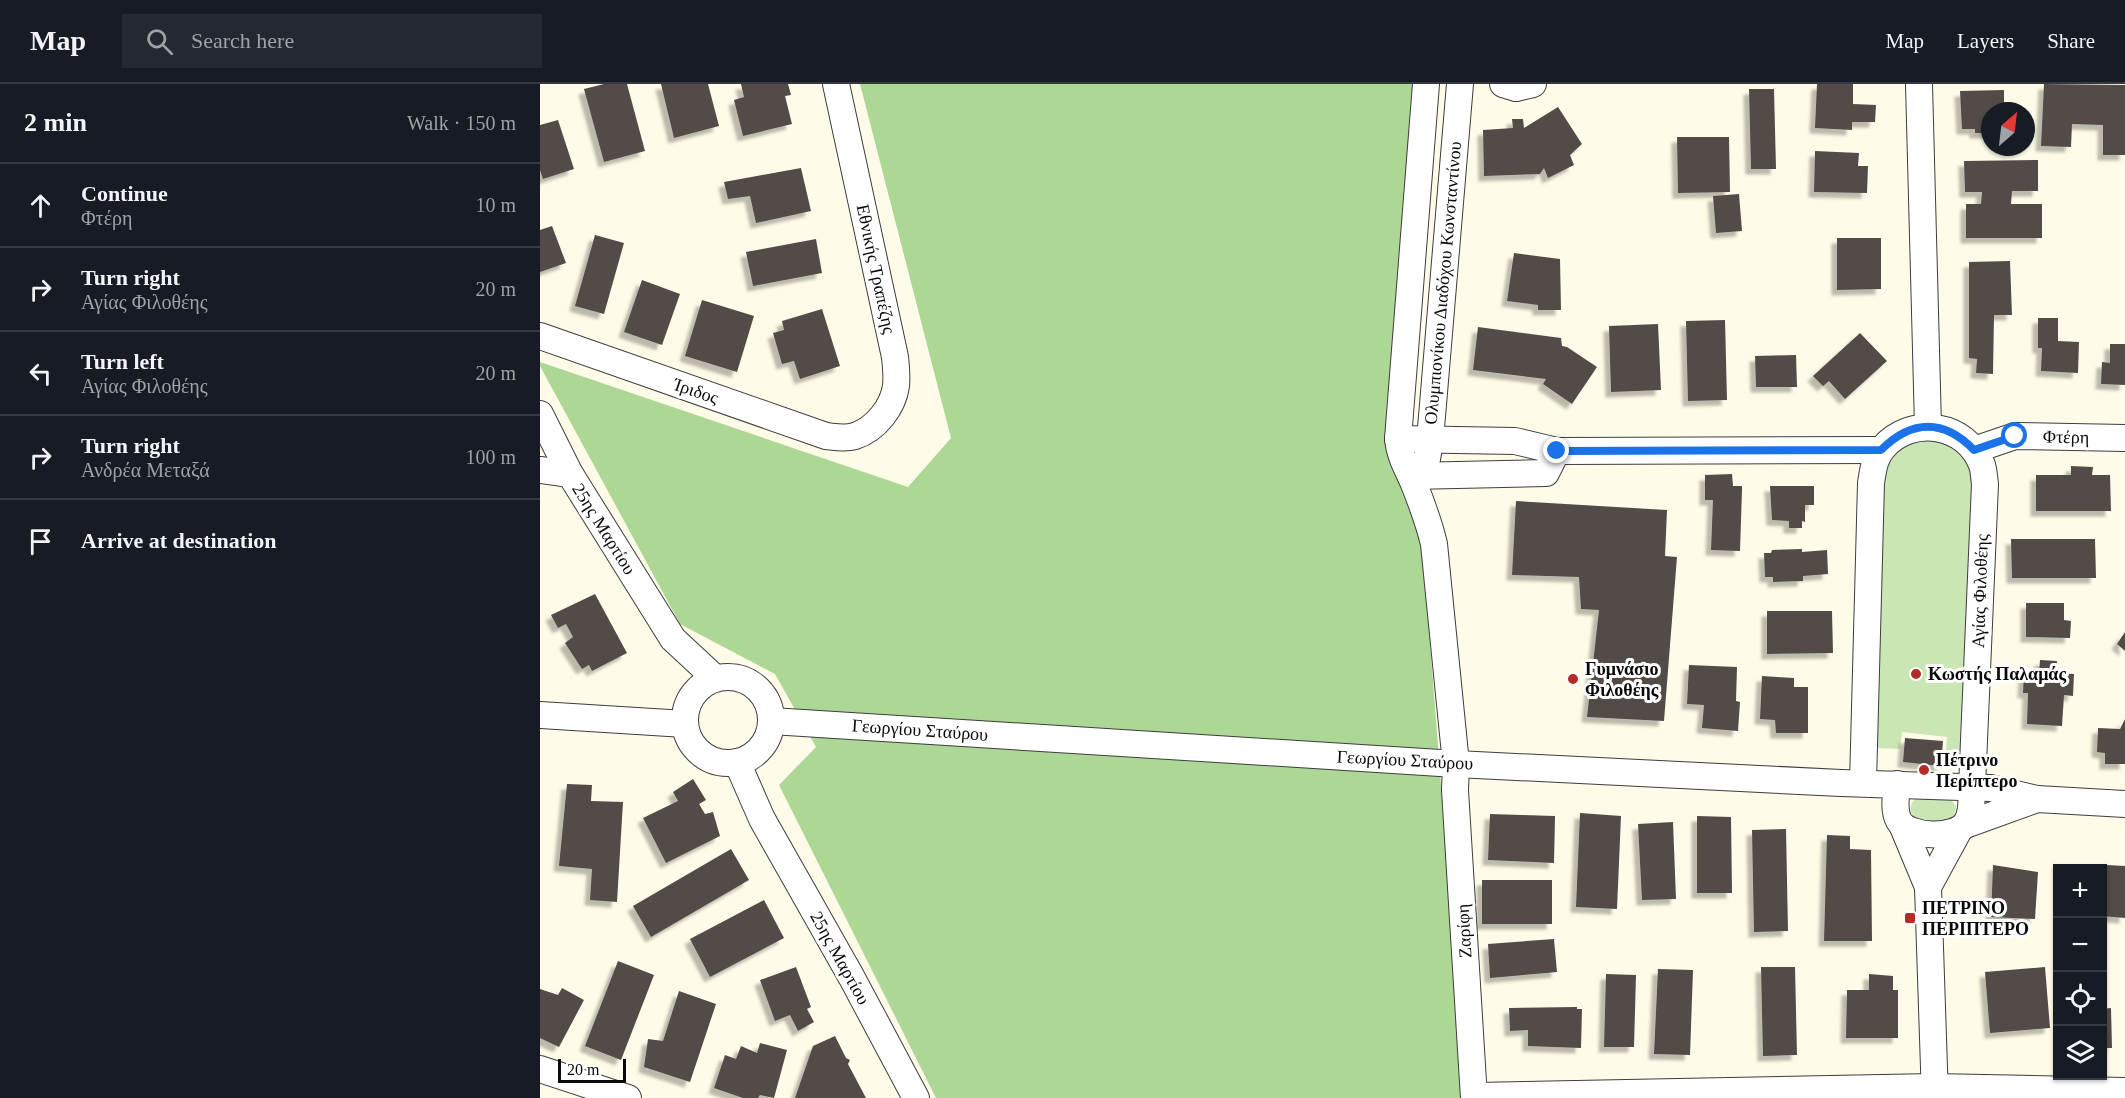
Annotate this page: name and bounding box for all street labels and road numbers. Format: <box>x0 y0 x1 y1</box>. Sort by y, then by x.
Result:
street label: Ολυμπιονίκου Διαδόχου Κωνσταντίνου <box>1421 140 1465 425</box>
street label: Εθνικής Τραπέζης <box>853 202 899 336</box>
street label: Ίριδος <box>670 374 721 408</box>
street label: Φτέρη <box>2043 427 2089 447</box>
street label: 25ης Μαρτίου <box>568 480 640 578</box>
street label: Αγίας Φιλοθέης <box>1968 534 1992 648</box>
street label: Γεωργίου Σταύρου <box>851 715 989 745</box>
street label: Γεωργίου Σταύρου <box>1336 746 1474 774</box>
street label: Ζαρίφη <box>1453 903 1475 959</box>
street label: 25ης Μαρτίου <box>806 908 874 1008</box>

